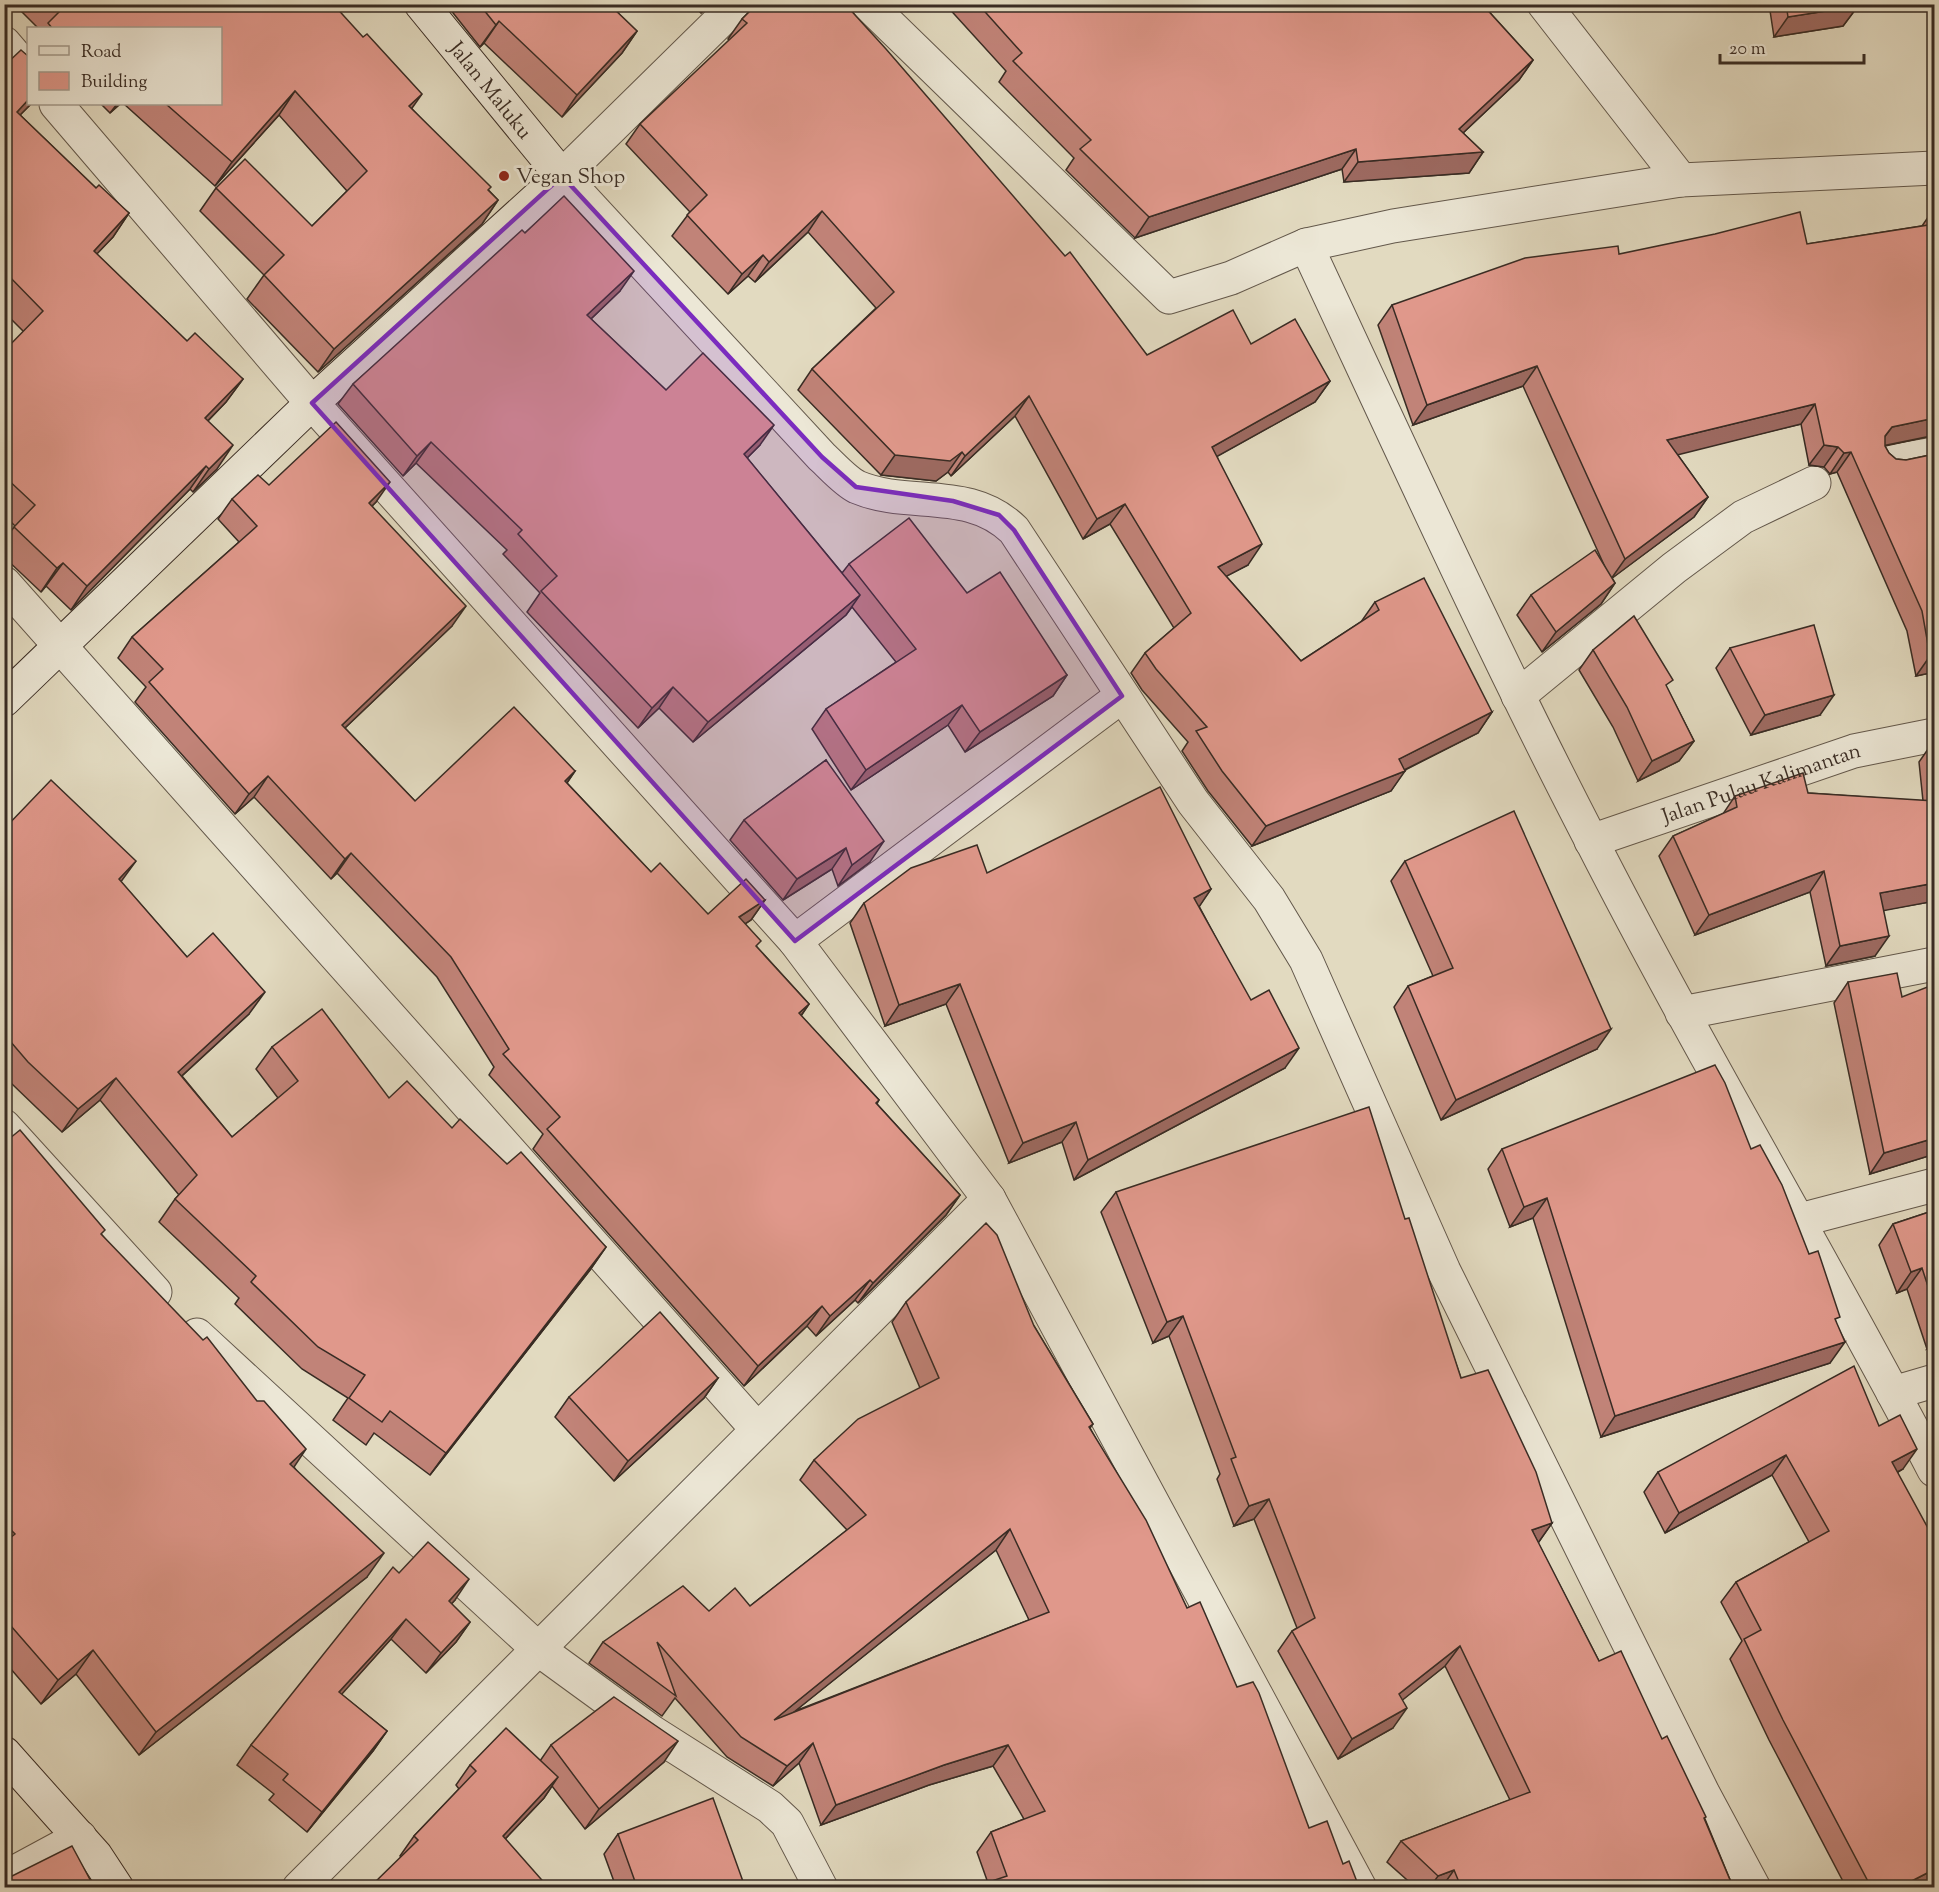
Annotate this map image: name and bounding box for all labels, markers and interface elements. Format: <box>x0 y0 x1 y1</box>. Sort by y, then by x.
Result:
legend <box>27 27 222 105</box>
scale bar <box>1720 27 1864 65</box>
street label: Jalan Maluku <box>440 35 538 147</box>
text: 20 m <box>1729 37 1766 63</box>
text: Road <box>81 40 121 66</box>
text: Building <box>81 70 147 96</box>
place label: Vegan Shop <box>516 163 625 193</box>
marker: Vegan Shop <box>497 169 511 183</box>
street label: Jalan Pulau Kalimantan <box>1657 737 1864 833</box>

